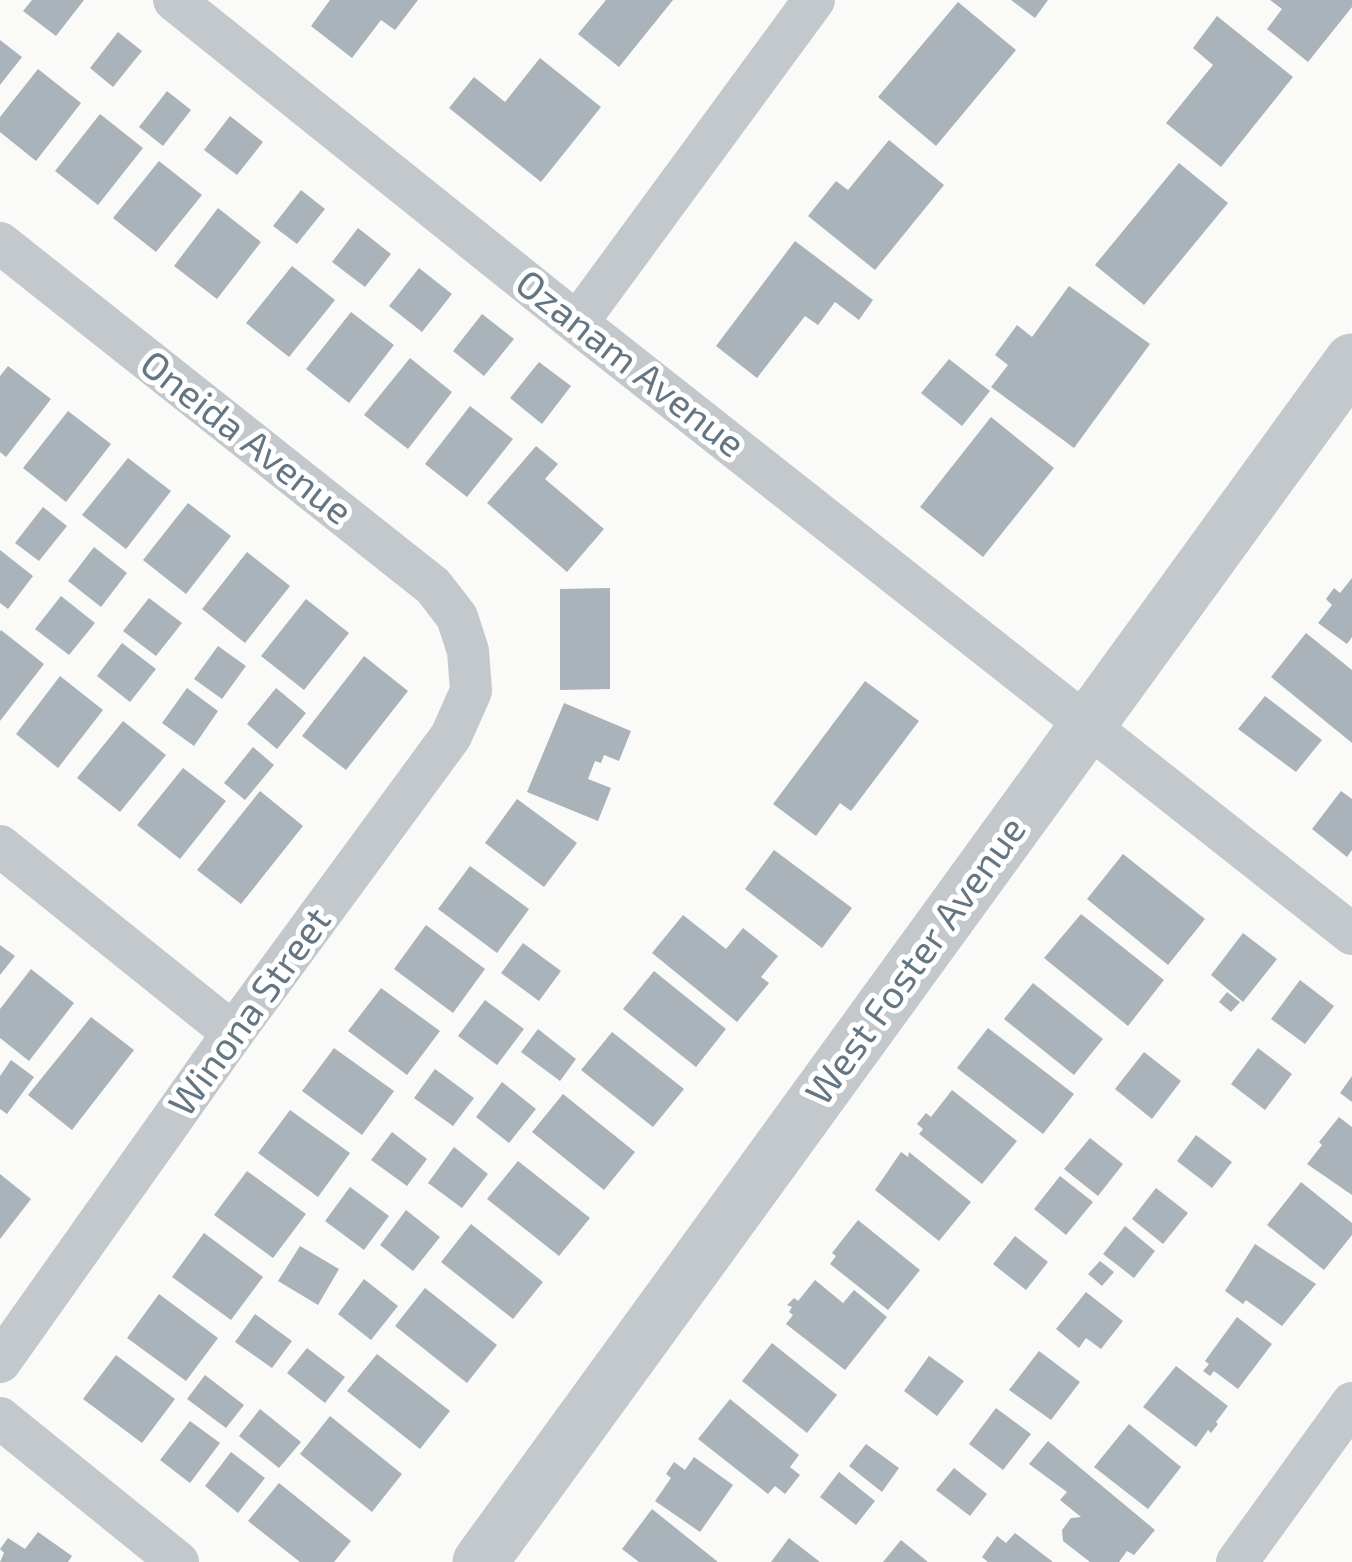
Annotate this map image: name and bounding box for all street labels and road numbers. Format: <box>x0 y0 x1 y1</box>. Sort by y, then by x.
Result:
street label: Ozanam Avenue <box>507 261 753 467</box>
street label: Oneida Avenue <box>131 341 361 535</box>
street label: West Foster Avenue <box>796 808 1036 1114</box>
street label: Winona Street <box>159 899 341 1125</box>

